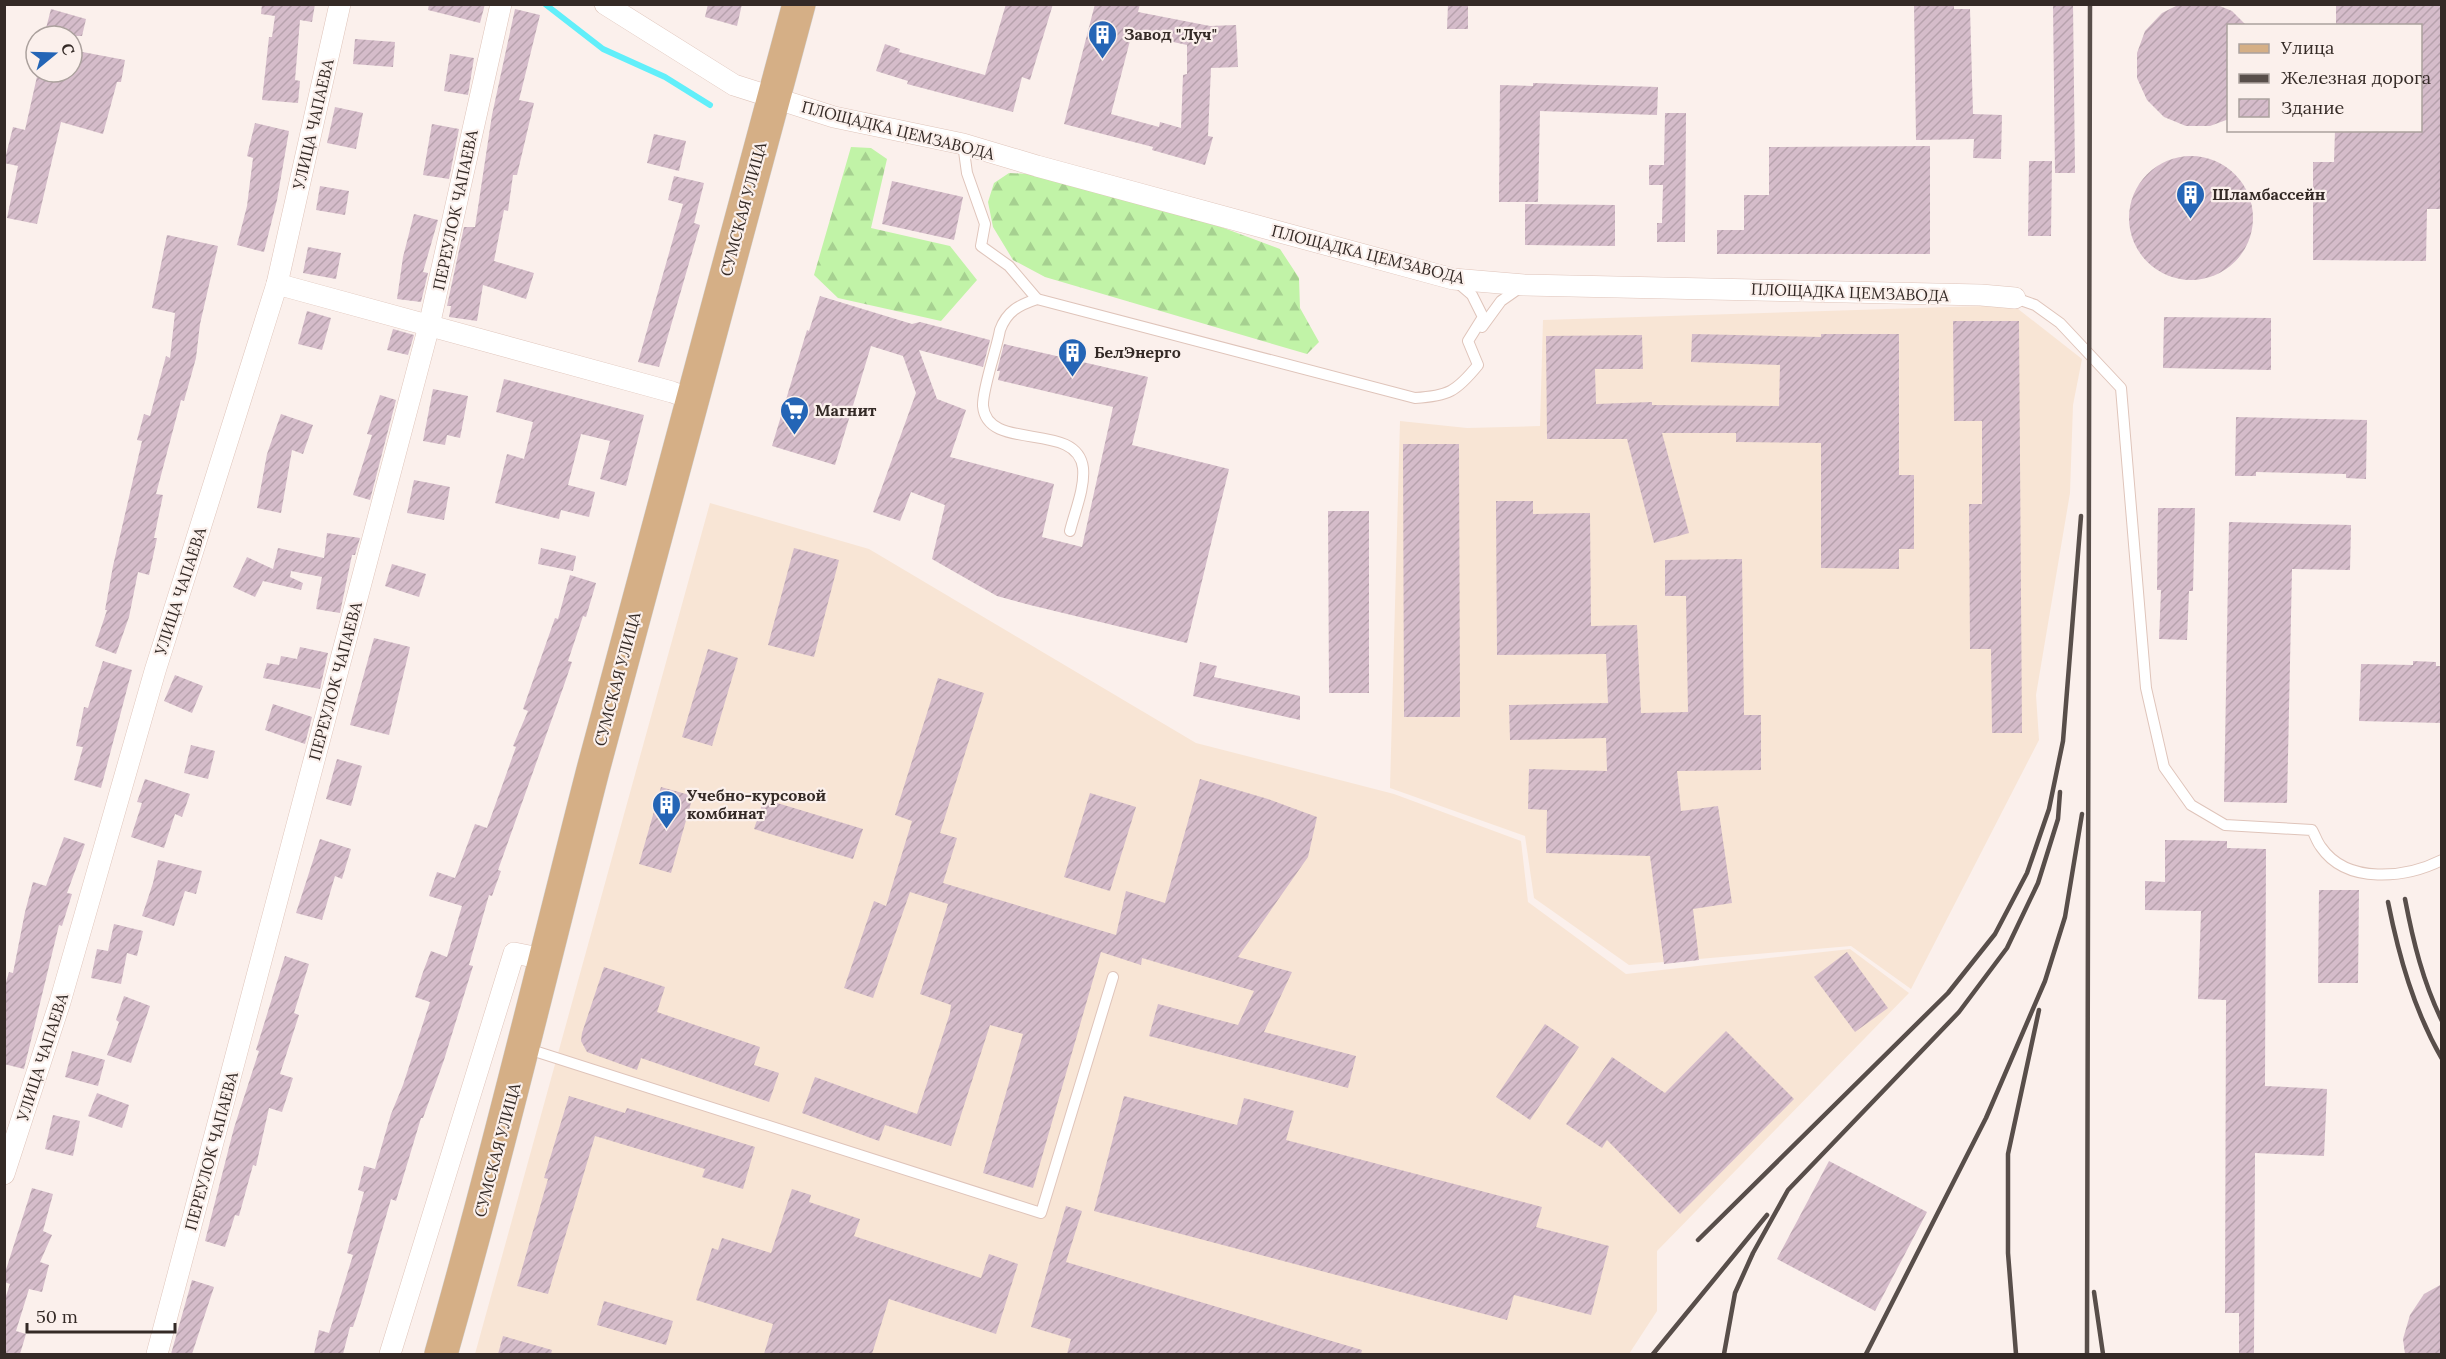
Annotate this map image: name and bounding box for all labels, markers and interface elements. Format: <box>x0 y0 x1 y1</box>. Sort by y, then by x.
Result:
building icon: Завод "Луч" <box>1087 18 1119 60</box>
north arrow <box>24 24 84 84</box>
place label: Завод "Луч" <box>1124 24 1217 44</box>
legend <box>2227 24 2422 132</box>
text: Улица <box>2280 36 2334 59</box>
text: С <box>57 41 79 58</box>
street label: УЛИЦА ЧАПАЕВА <box>288 56 338 192</box>
text: Железная дорога <box>2281 66 2431 89</box>
street label: ПЛОЩАДКА ЦЕМЗАВОДА <box>799 96 998 164</box>
text: Здание <box>2281 96 2344 119</box>
street label: ПЕРЕУЛОК ЧАПАЕВА <box>428 127 482 292</box>
street label: СУМСКАЯ УЛИЦА <box>715 139 771 278</box>
building icon: Шламбассейн <box>2175 178 2207 220</box>
place label: Шламбассейн <box>2212 184 2325 204</box>
street label: ПЛОЩАДКА ЦЕМЗАВОДА <box>1269 220 1468 288</box>
street label: ПЛОЩАДКА ЦЕМЗАВОДА <box>1751 279 1950 305</box>
building icon: БелЭнерго <box>1057 336 1089 378</box>
place label: БелЭнерго <box>1094 342 1181 362</box>
supermarket icon: Магнит <box>778 394 810 436</box>
place label: Магнит <box>815 400 877 420</box>
street label: УЛИЦА ЧАПАЕВА <box>150 524 210 658</box>
street label: ПЕРЕУЛОК ЧАПАЕВА <box>304 598 366 763</box>
street label: СУМСКАЯ УЛИЦА <box>589 609 645 748</box>
place label: Учебно-курсовой комбинат <box>687 785 827 823</box>
building icon: Учебно-курсовой комбинат <box>650 788 682 830</box>
street label: УЛИЦА ЧАПАЕВА <box>12 990 72 1124</box>
street label: ПЕРЕУЛОК ЧАПАЕВА <box>180 1068 242 1233</box>
street label: СУМСКАЯ УЛИЦА <box>469 1080 525 1219</box>
scale bar <box>27 1296 176 1334</box>
text: 50 m <box>36 1305 78 1328</box>

